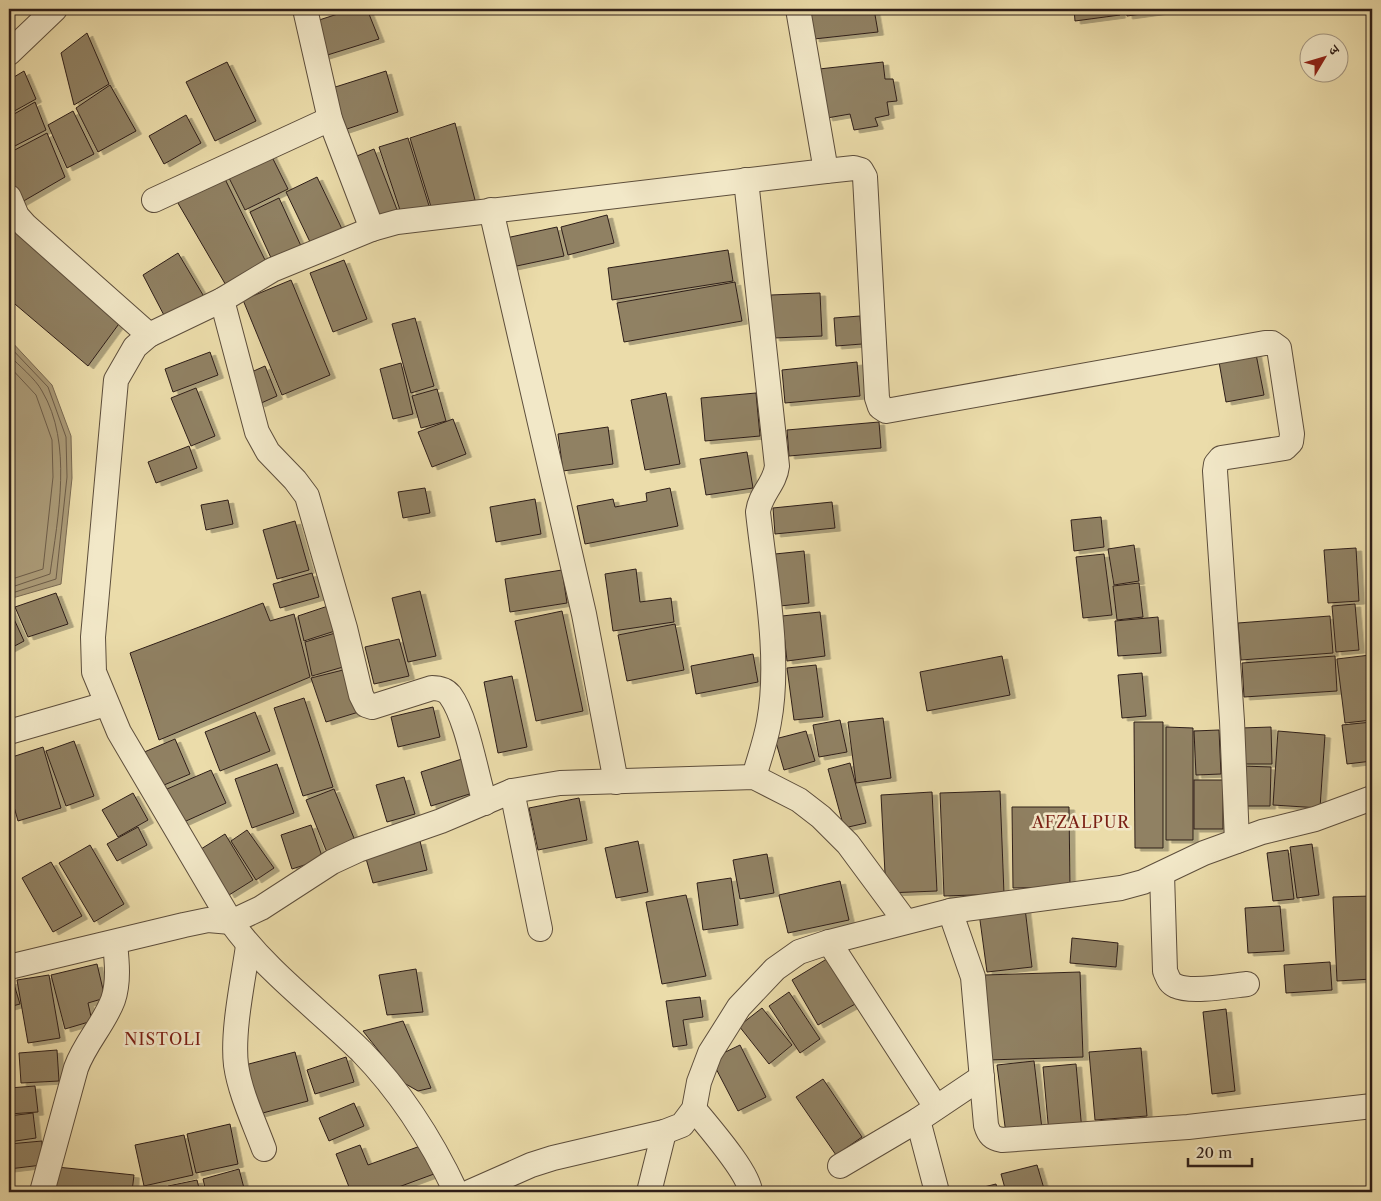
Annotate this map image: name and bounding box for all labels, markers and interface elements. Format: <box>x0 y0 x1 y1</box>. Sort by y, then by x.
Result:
north arrow <box>1298 32 1348 82</box>
text: उ <box>1324 41 1344 59</box>
district label: AFZALPUR <box>1031 812 1130 832</box>
district label: NISTOLI <box>124 1029 202 1049</box>
scale bar <box>1188 1136 1252 1168</box>
text: 20 m <box>1196 1143 1232 1162</box>

